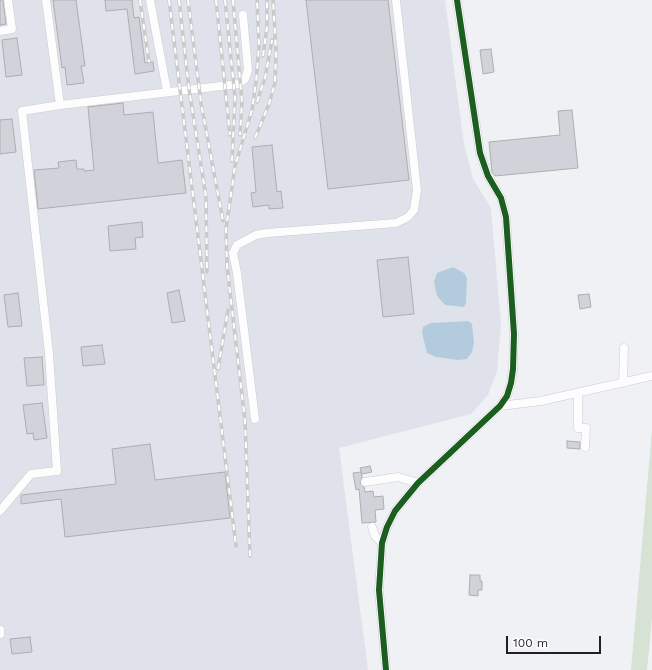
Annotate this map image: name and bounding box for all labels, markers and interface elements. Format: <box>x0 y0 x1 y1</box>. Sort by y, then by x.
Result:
scale bar <box>508 628 603 654</box>
text: 100 m <box>513 636 548 650</box>

